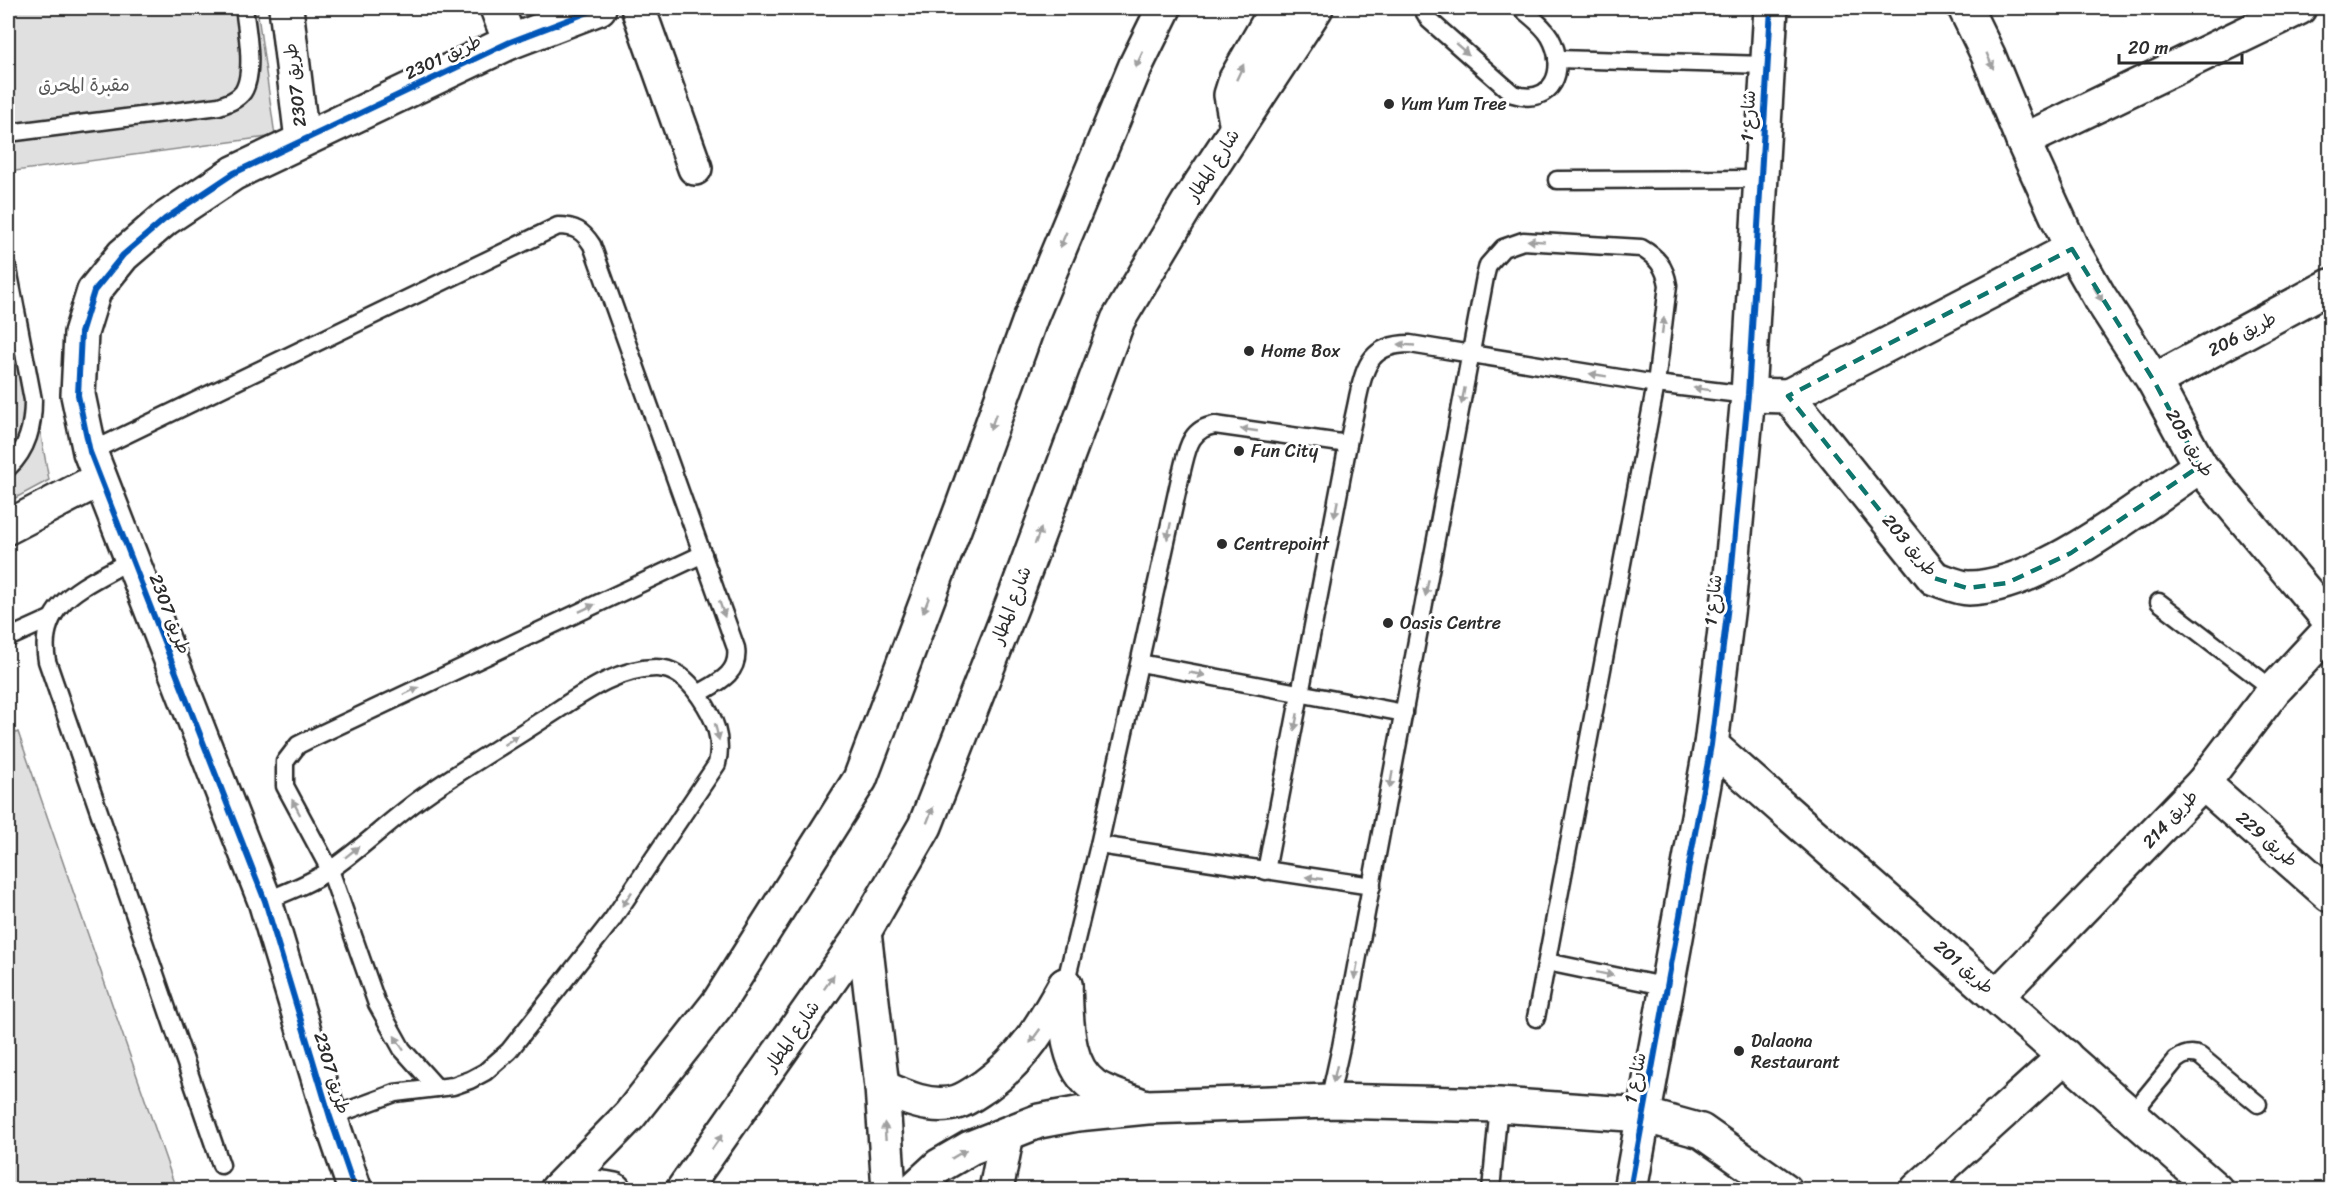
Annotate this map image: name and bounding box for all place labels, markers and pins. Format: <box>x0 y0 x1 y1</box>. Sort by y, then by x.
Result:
place label: Yum Yum Tree <box>1401 88 1507 120</box>
marker: Yum Yum Tree <box>1382 97 1396 111</box>
place label: Home Box <box>1261 335 1341 367</box>
marker: Home Box <box>1242 344 1256 358</box>
place label: Fun City <box>1251 435 1319 467</box>
marker: Fun City <box>1232 444 1246 458</box>
place label: Centrepoint <box>1234 528 1330 560</box>
marker: Centrepoint <box>1215 537 1229 551</box>
place label: Oasis Centre <box>1400 607 1501 639</box>
marker: Oasis Centre <box>1381 616 1395 630</box>
place label: Dalaona Restaurant <box>1751 1025 1840 1078</box>
marker: Dalaona Restaurant <box>1732 1044 1746 1058</box>

